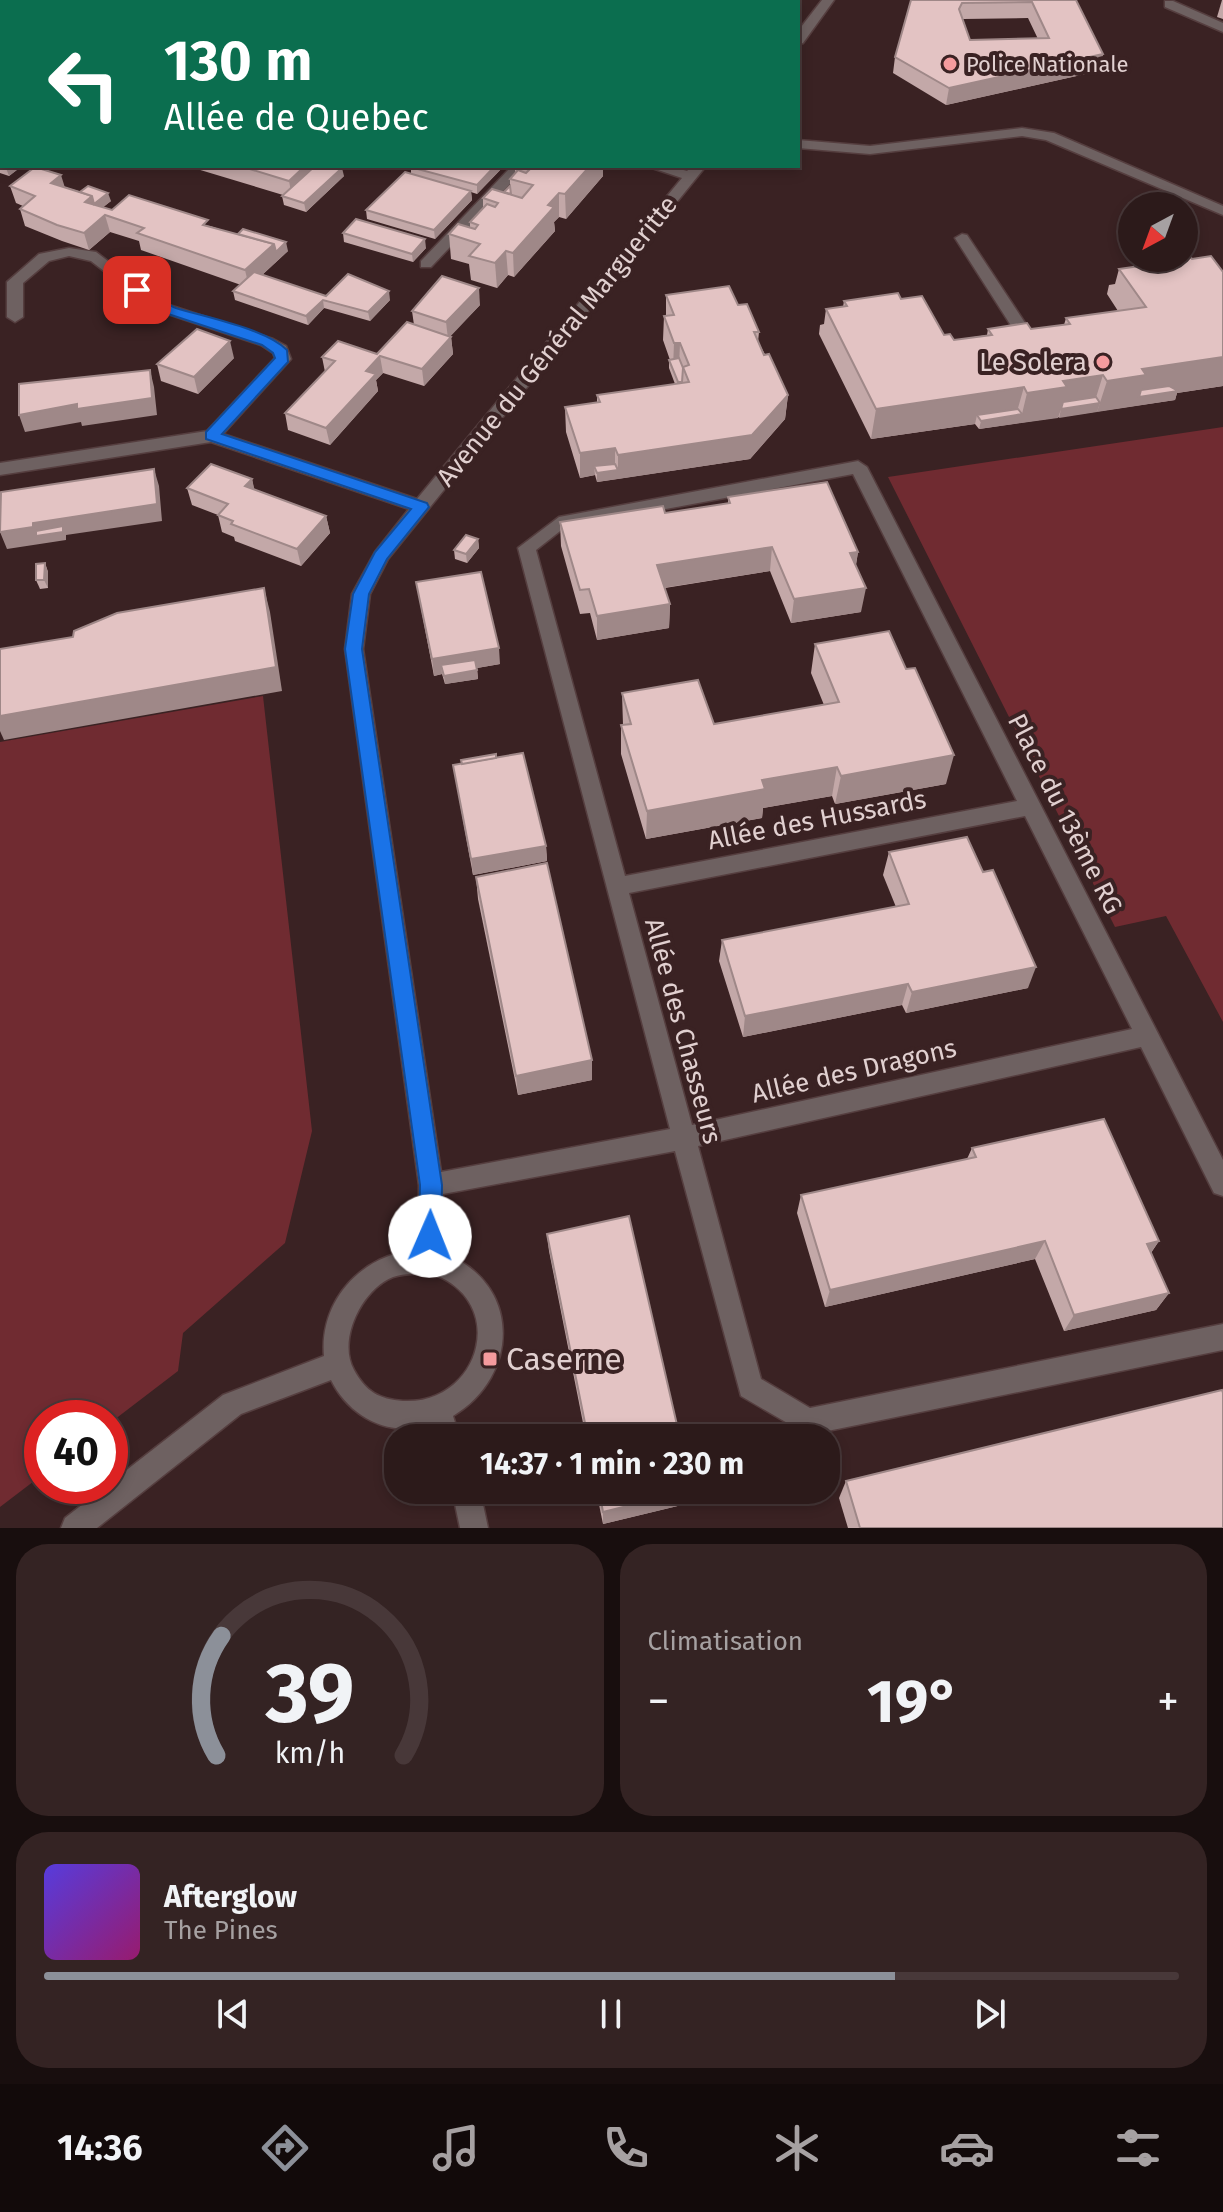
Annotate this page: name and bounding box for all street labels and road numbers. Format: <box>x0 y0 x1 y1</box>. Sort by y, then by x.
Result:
street label: Avenue du Général Margueritte <box>430 190 684 492</box>
street label: Place du 13ème RG <box>1001 709 1129 919</box>
street label: Allée des Hussards <box>705 784 929 856</box>
street label: Allée des Chasseurs <box>638 915 728 1147</box>
street label: Allée des Dragons <box>748 1032 960 1110</box>

